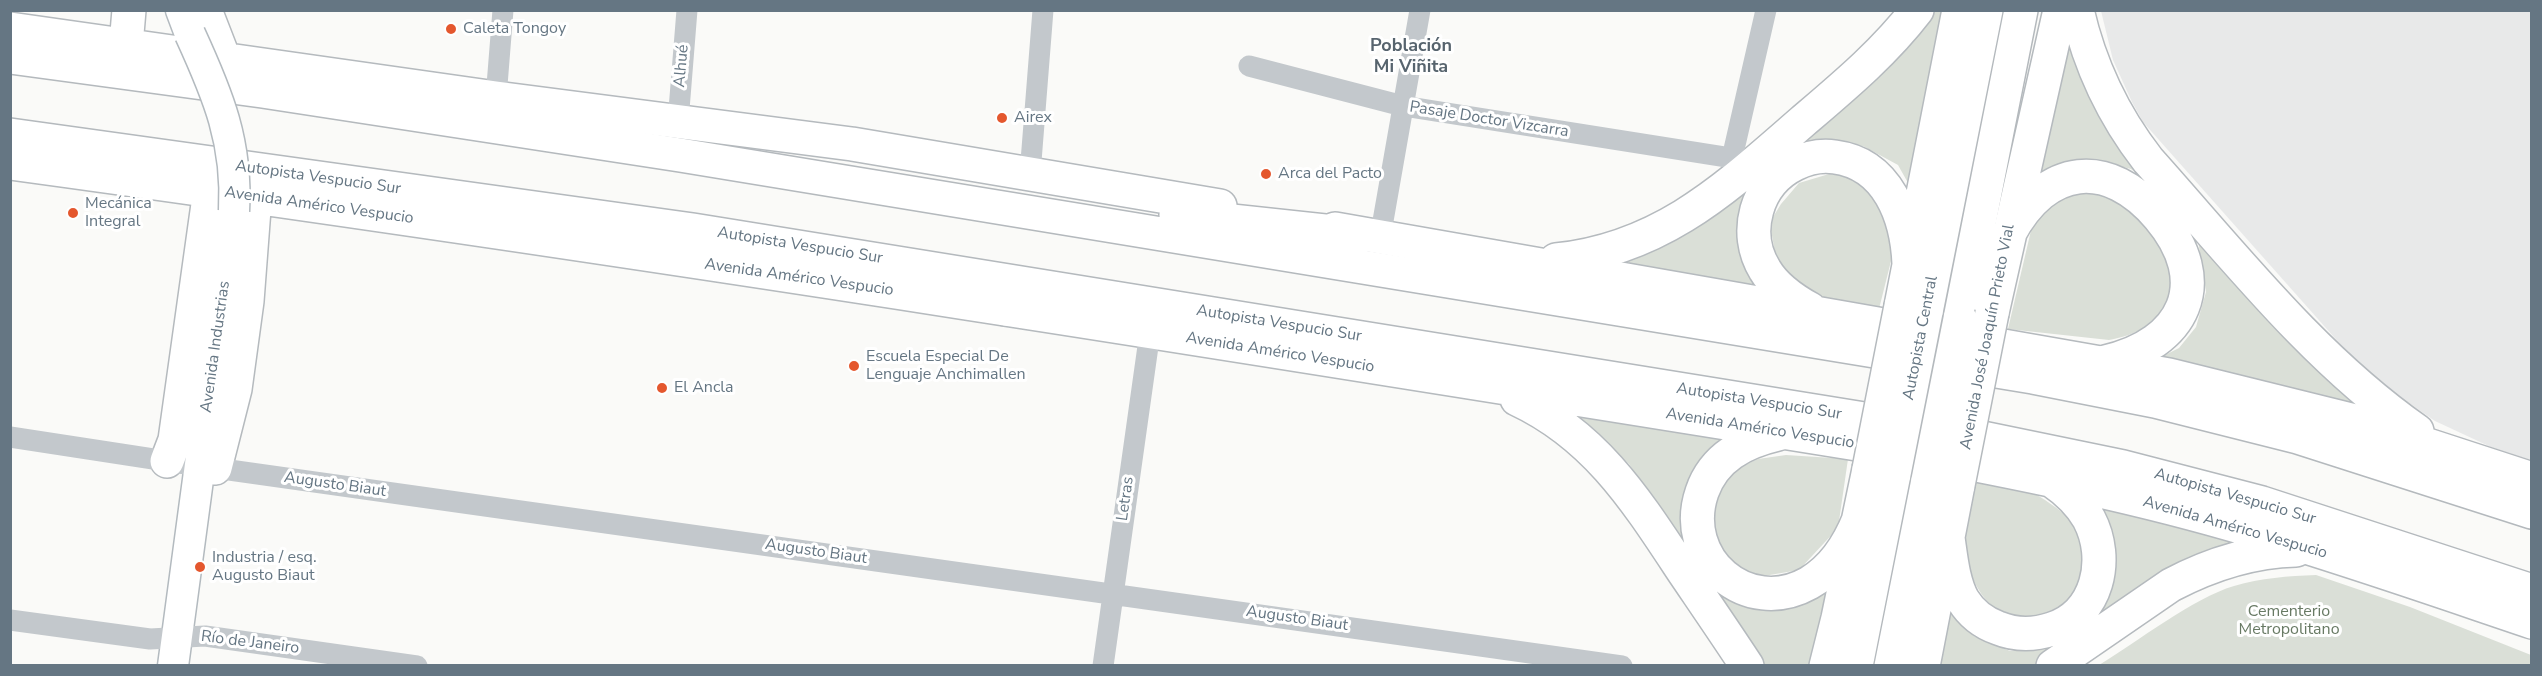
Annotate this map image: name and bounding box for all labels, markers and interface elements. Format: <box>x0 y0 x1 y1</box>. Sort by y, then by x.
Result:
place label: Caleta Tongoy <box>463 19 566 39</box>
marker: Caleta Tongoy <box>444 22 458 36</box>
district label: Población Mi Viñita <box>1370 36 1452 78</box>
street label: Alhué <box>671 44 693 88</box>
street label: Pasaje Doctor Vizcarra <box>1408 98 1570 142</box>
place label: Airex <box>1014 108 1052 128</box>
marker: Airex <box>995 111 1009 125</box>
street label: Autopista Vespucio Sur <box>234 157 402 199</box>
place label: Arca del Pacto <box>1278 164 1382 184</box>
marker: Arca del Pacto <box>1259 167 1273 181</box>
street label: Avenida Américo Vespucio <box>223 183 415 229</box>
place label: Mecánica Integral <box>85 194 152 232</box>
marker: Mecánica Integral <box>66 206 80 220</box>
street label: Autopista Vespucio Sur <box>716 223 884 269</box>
street label: Avenida José Joaquín Prieto Vial <box>1957 223 2019 451</box>
street label: Avenida Américo Vespucio <box>703 255 895 301</box>
street label: Autopista Central <box>1900 274 1942 402</box>
street label: Avenida Industrias <box>197 280 235 414</box>
street label: Autopista Vespucio Sur <box>1195 301 1363 347</box>
street label: Avenida Américo Vespucio <box>1184 329 1376 377</box>
place label: Escuela Especial De Lenguaje Anchimallen <box>866 347 1026 385</box>
marker: Escuela Especial De Lenguaje Anchimallen <box>847 359 861 373</box>
place label: El Ancla <box>674 378 734 398</box>
street label: Autopista Vespucio Sur <box>1675 379 1843 425</box>
marker: El Ancla <box>655 381 669 395</box>
street label: Avenida Américo Vespucio <box>1664 405 1856 453</box>
street label: Autopista Vespucio Sur <box>2152 465 2318 529</box>
street label: Augusto Biaut <box>283 468 387 502</box>
street label: Letras <box>1113 476 1139 522</box>
street label: Avenida Américo Vespucio <box>2141 492 2329 564</box>
street label: Augusto Biaut <box>764 535 868 569</box>
place label: Industria / esq. Augusto Biaut <box>212 548 317 586</box>
marker: Industria / esq. Augusto Biaut <box>193 560 207 574</box>
street label: Augusto Biaut <box>1245 602 1349 636</box>
park label: Cementerio Metropolitano <box>2238 602 2340 640</box>
street label: Río de Janeiro <box>200 627 300 659</box>

